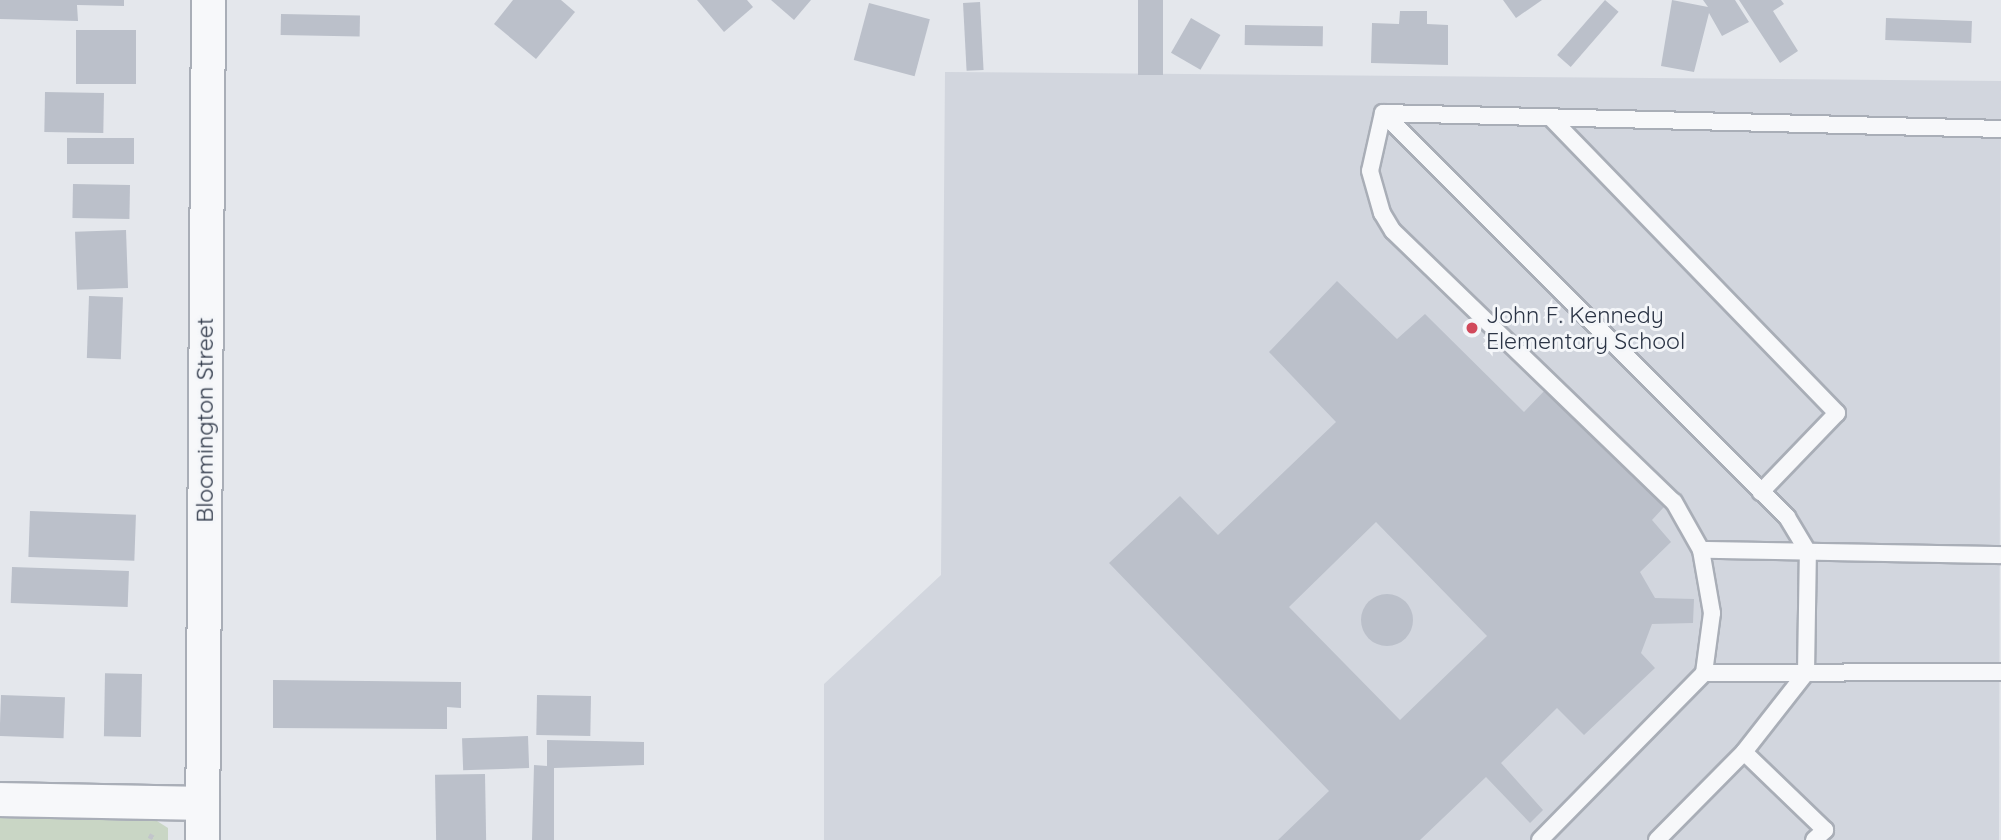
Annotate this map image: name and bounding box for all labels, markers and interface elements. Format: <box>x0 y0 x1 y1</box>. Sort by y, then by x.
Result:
place label: John F. Kennedy Elementary School <box>1486 301 1685 355</box>
street label: Bloomington Street <box>191 317 219 523</box>
marker: John F. Kennedy Elementary School <box>1464 320 1480 336</box>

